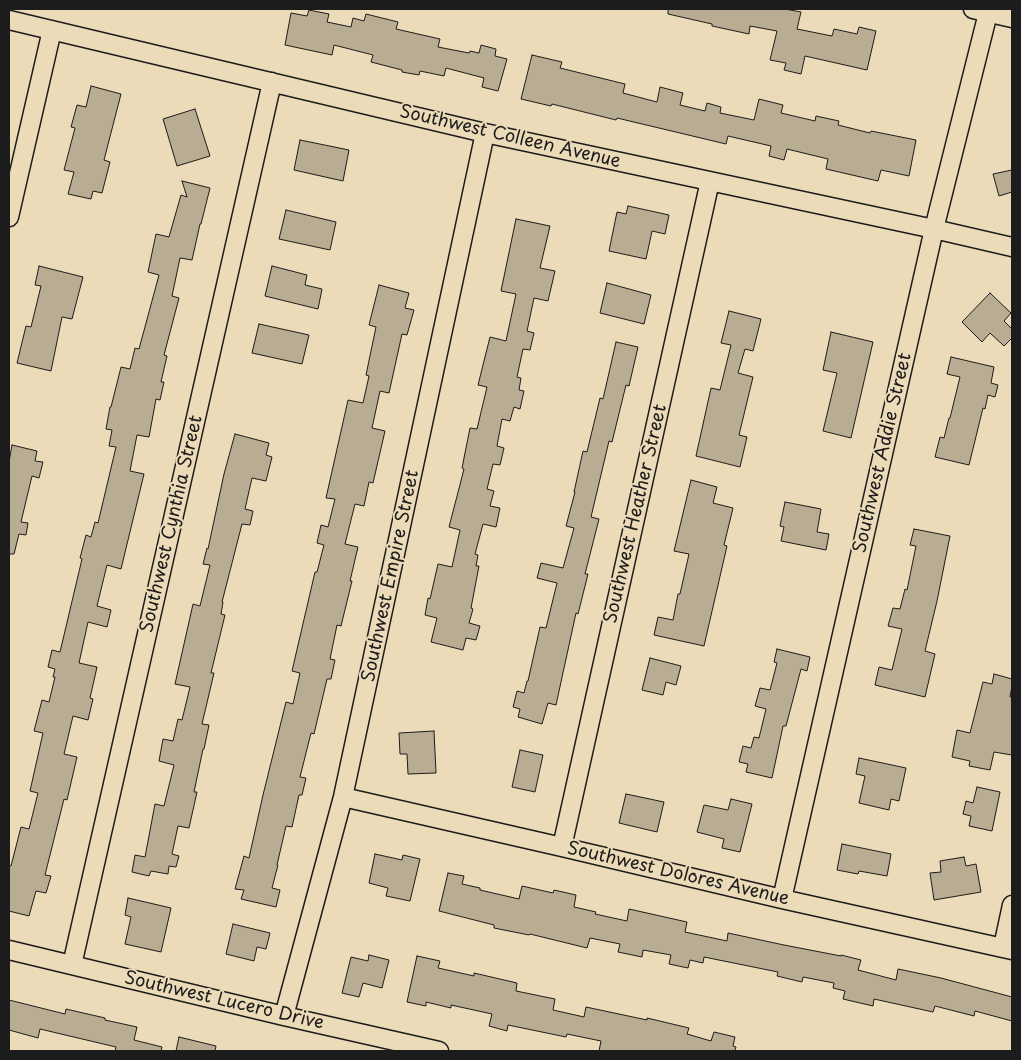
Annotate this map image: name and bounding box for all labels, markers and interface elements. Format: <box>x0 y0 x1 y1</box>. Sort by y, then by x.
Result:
street label: Southwest Colleen Avenue <box>397 101 623 173</box>
street label: Southwest Addie Street <box>849 351 917 555</box>
street label: Southwest Heather Street <box>600 402 672 626</box>
street label: Southwest Cynthia Street <box>136 413 208 635</box>
street label: Southwest Empire Street <box>358 468 424 684</box>
street label: Southwest Dolores Avenue <box>565 838 791 910</box>
street label: Southwest Lucero Drive <box>122 968 326 1034</box>

